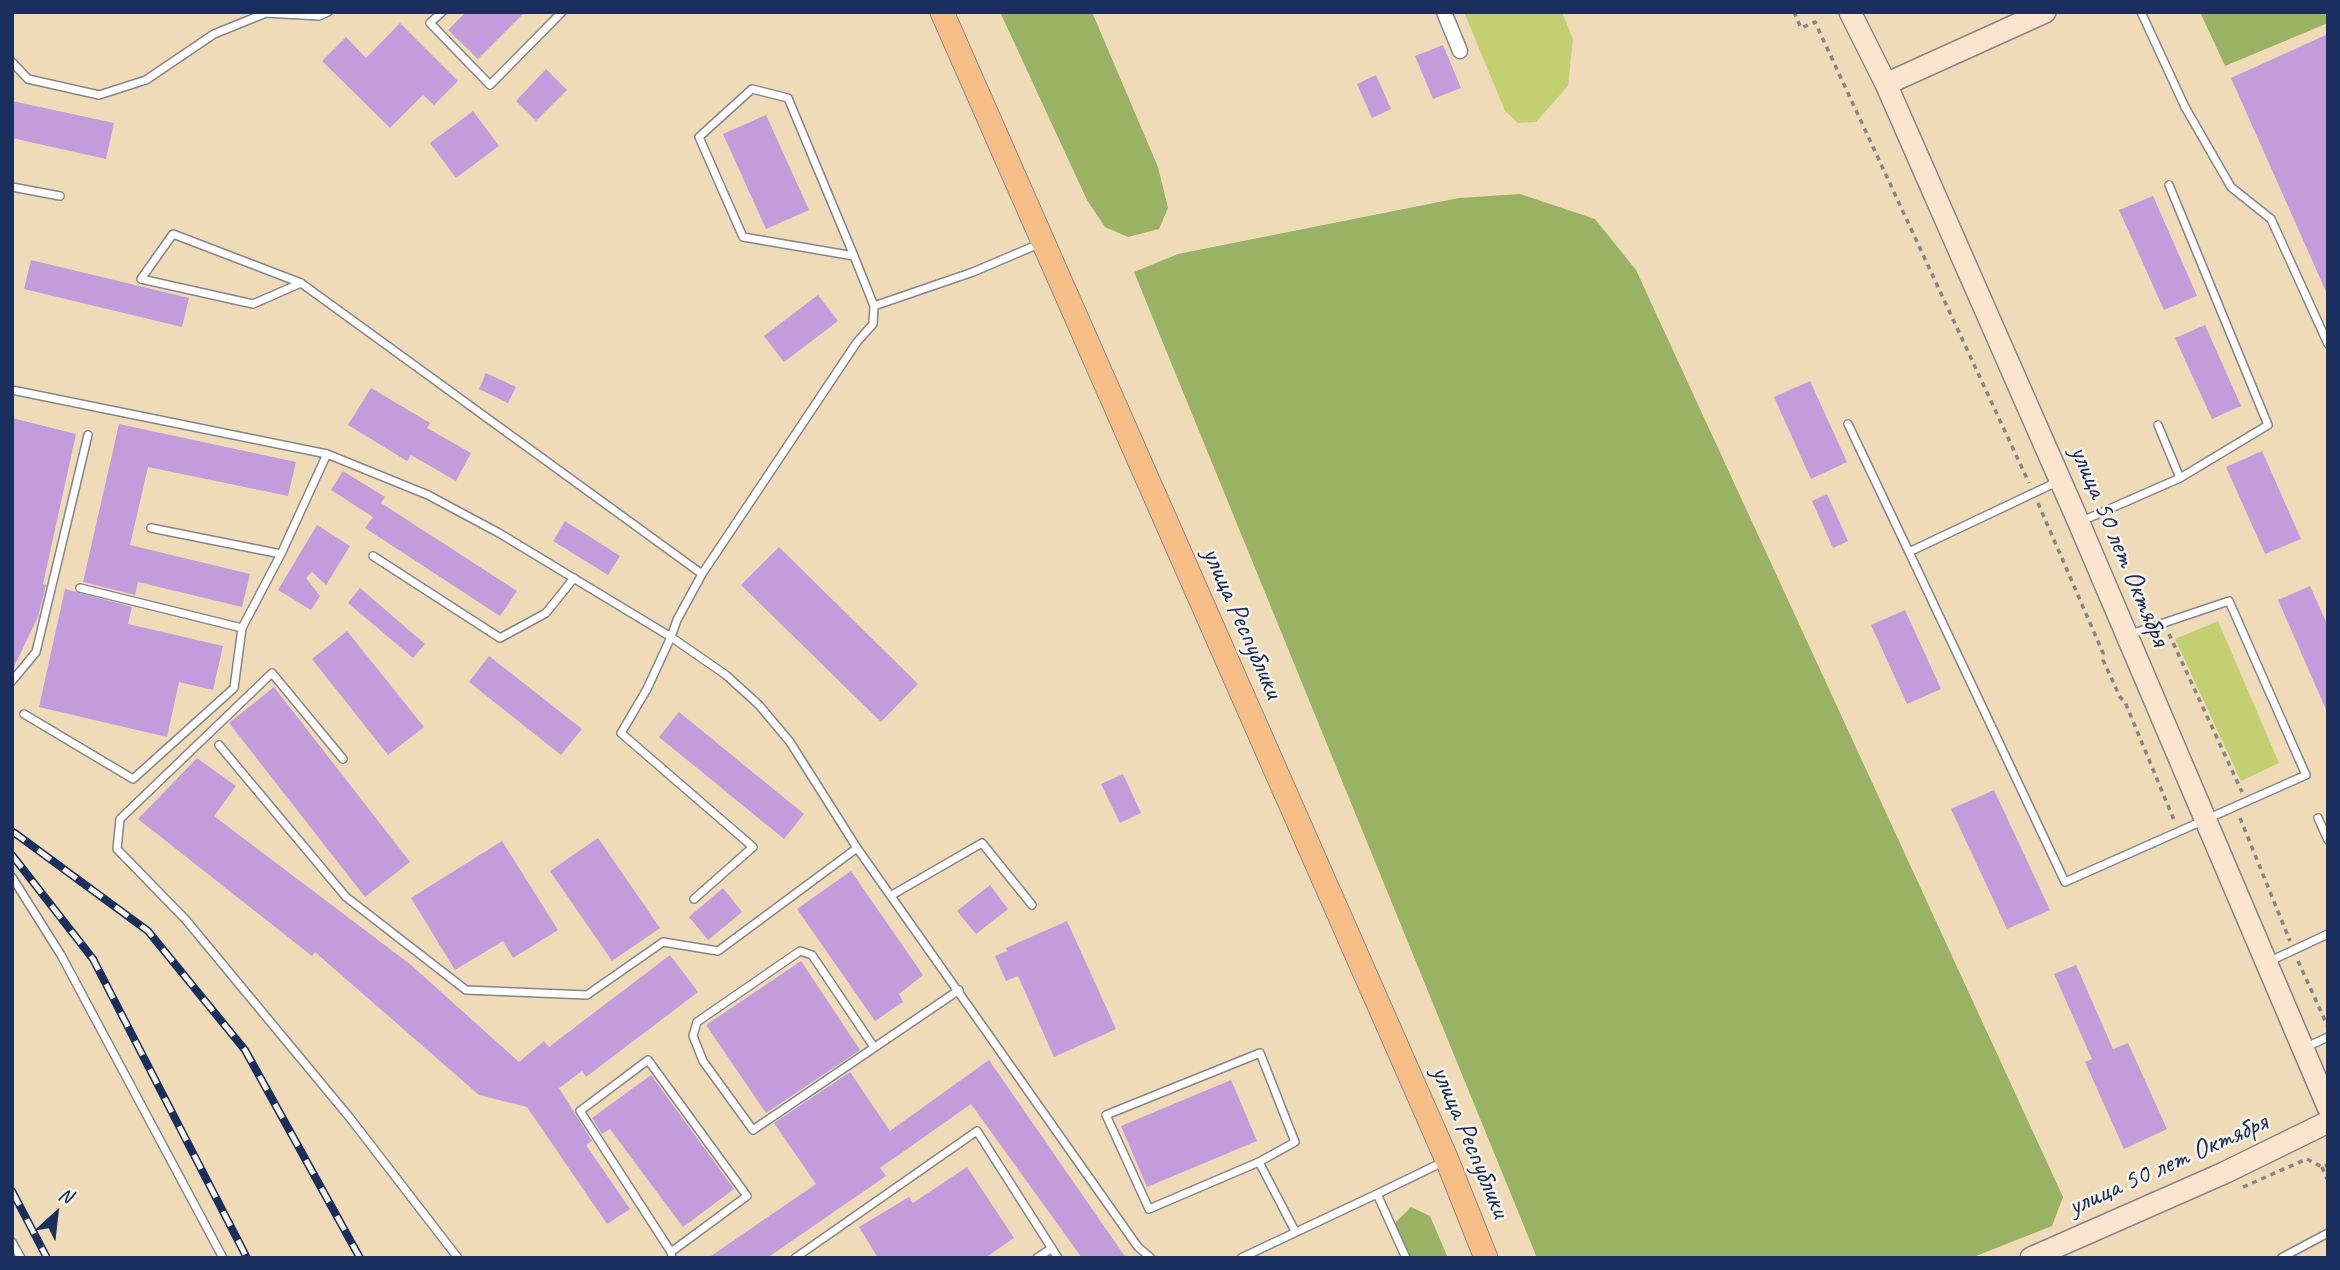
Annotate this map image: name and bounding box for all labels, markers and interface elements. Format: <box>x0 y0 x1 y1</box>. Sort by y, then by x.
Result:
street label: улица 50 лет Октября <box>2062 441 2176 651</box>
street label: улица Республики <box>1194 542 1290 704</box>
street label: улица Республики <box>1423 1061 1517 1223</box>
street label: улица 50 лет Октября <box>2063 1106 2273 1224</box>
north arrow <box>21 1179 91 1249</box>
text: N <box>55 1182 76 1209</box>

